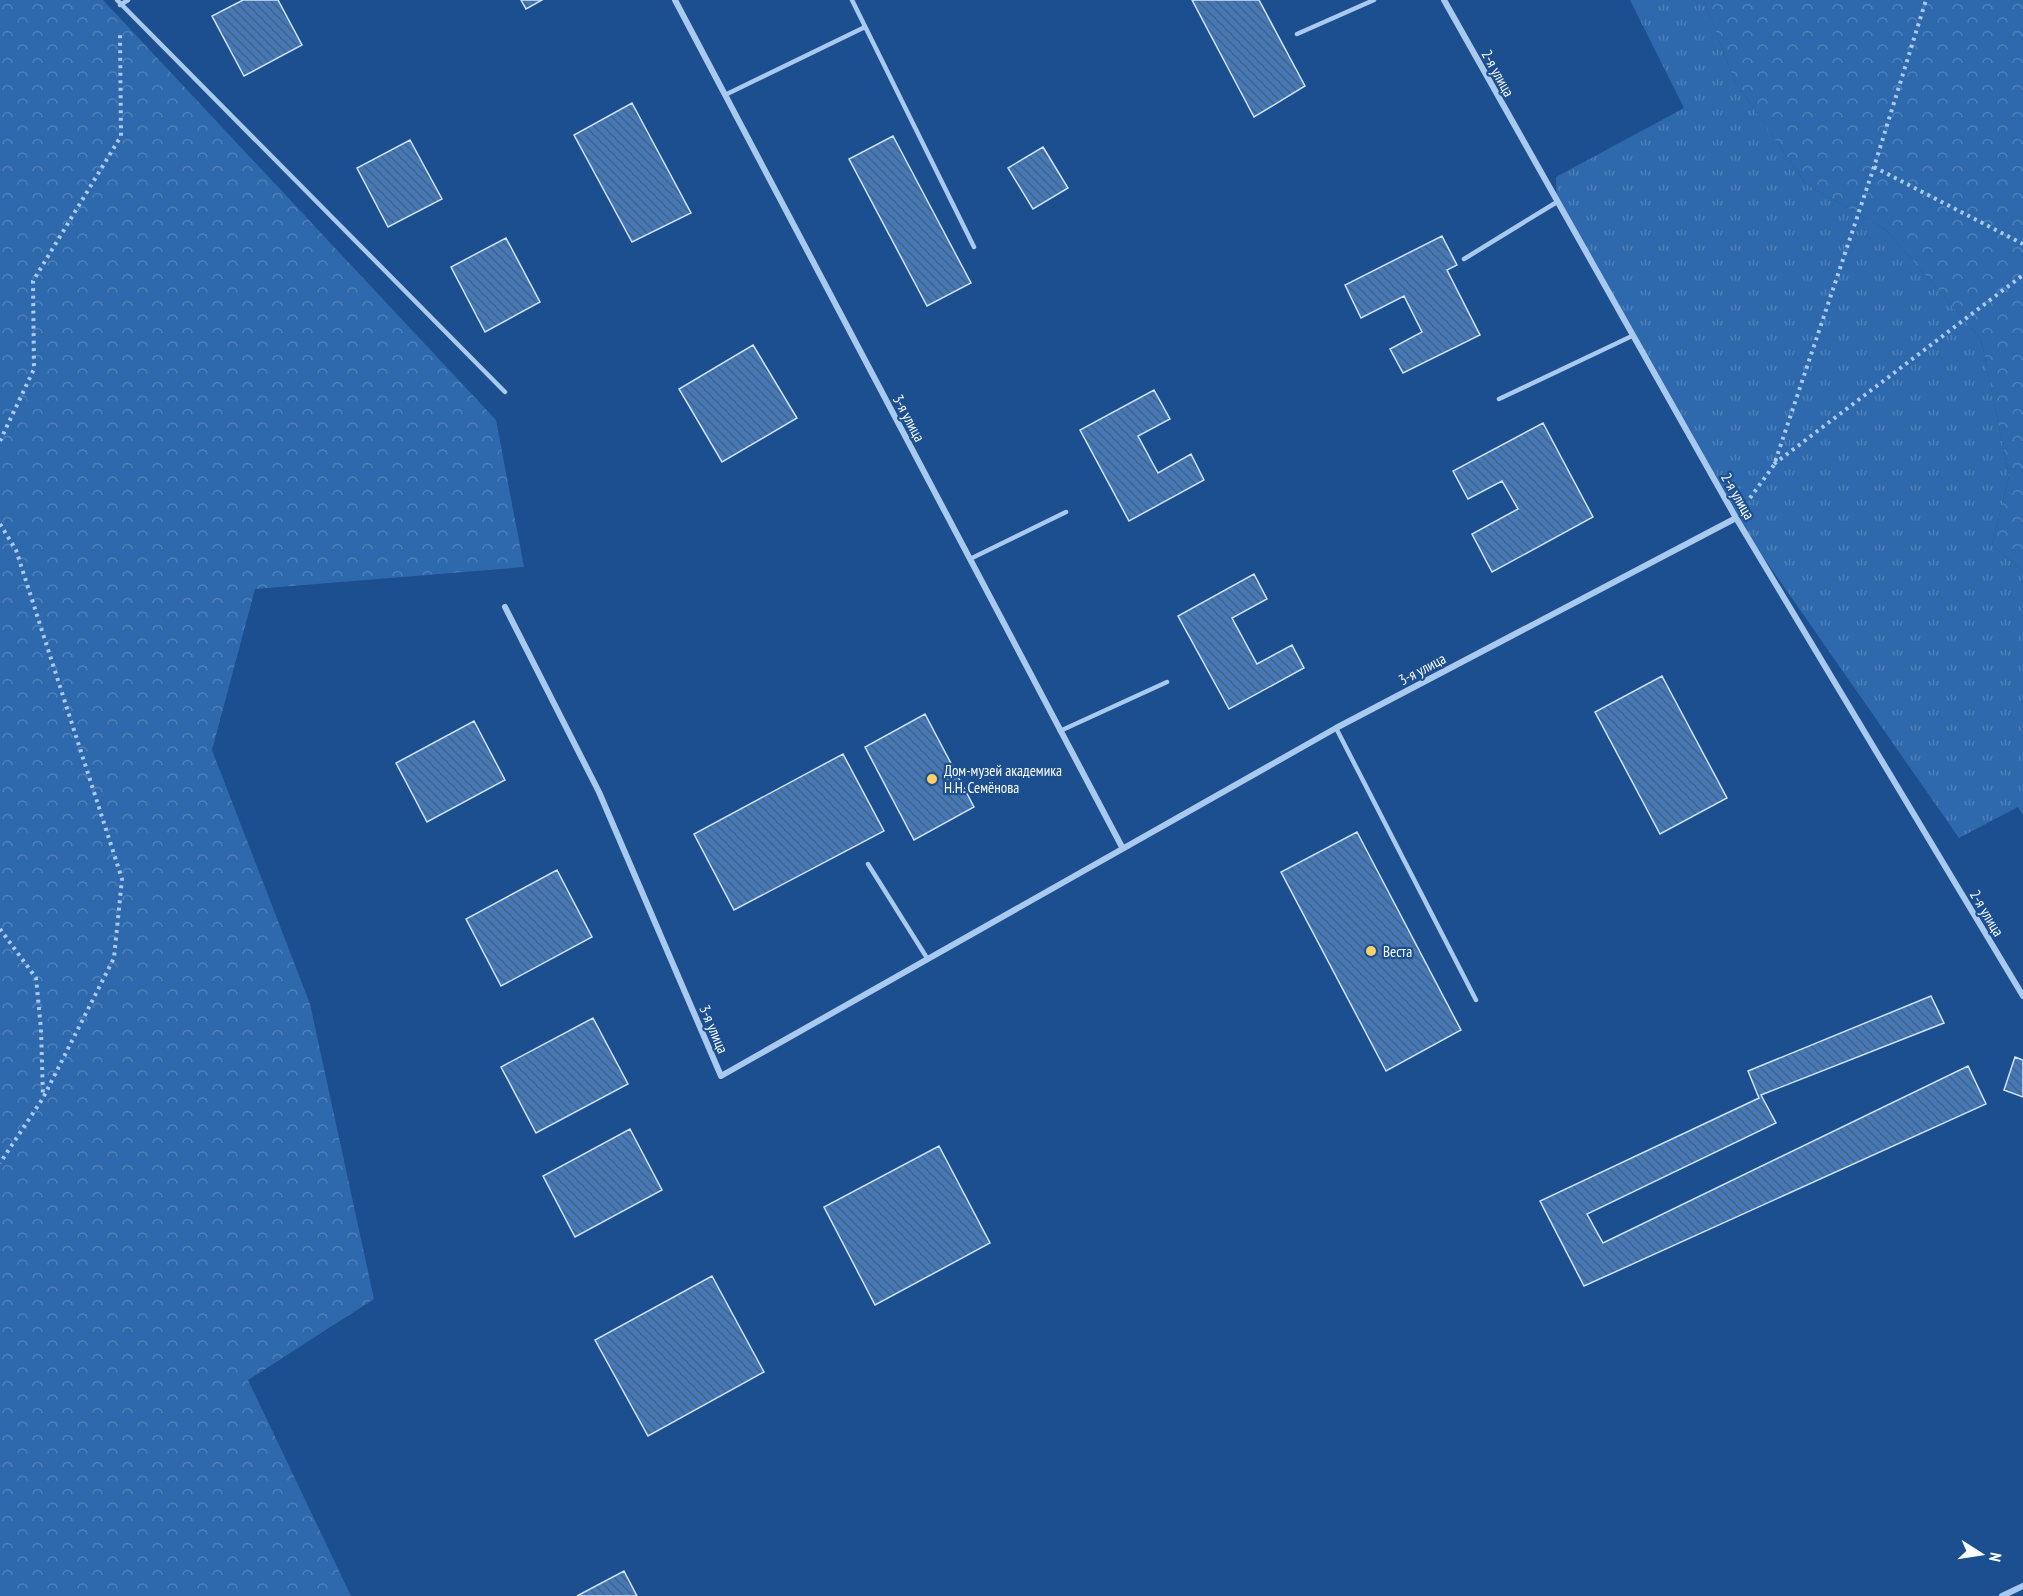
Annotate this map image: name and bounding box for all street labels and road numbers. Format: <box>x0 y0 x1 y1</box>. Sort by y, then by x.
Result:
street label: 2-я улица <box>1477 46 1519 100</box>
street label: 3-я улица <box>889 391 929 445</box>
street label: 2-я улица <box>1717 469 1759 523</box>
street label: 3-я улица <box>1395 649 1449 689</box>
street label: 2-я улица <box>1966 886 2008 940</box>
street label: 3-я улица <box>695 1002 733 1056</box>

